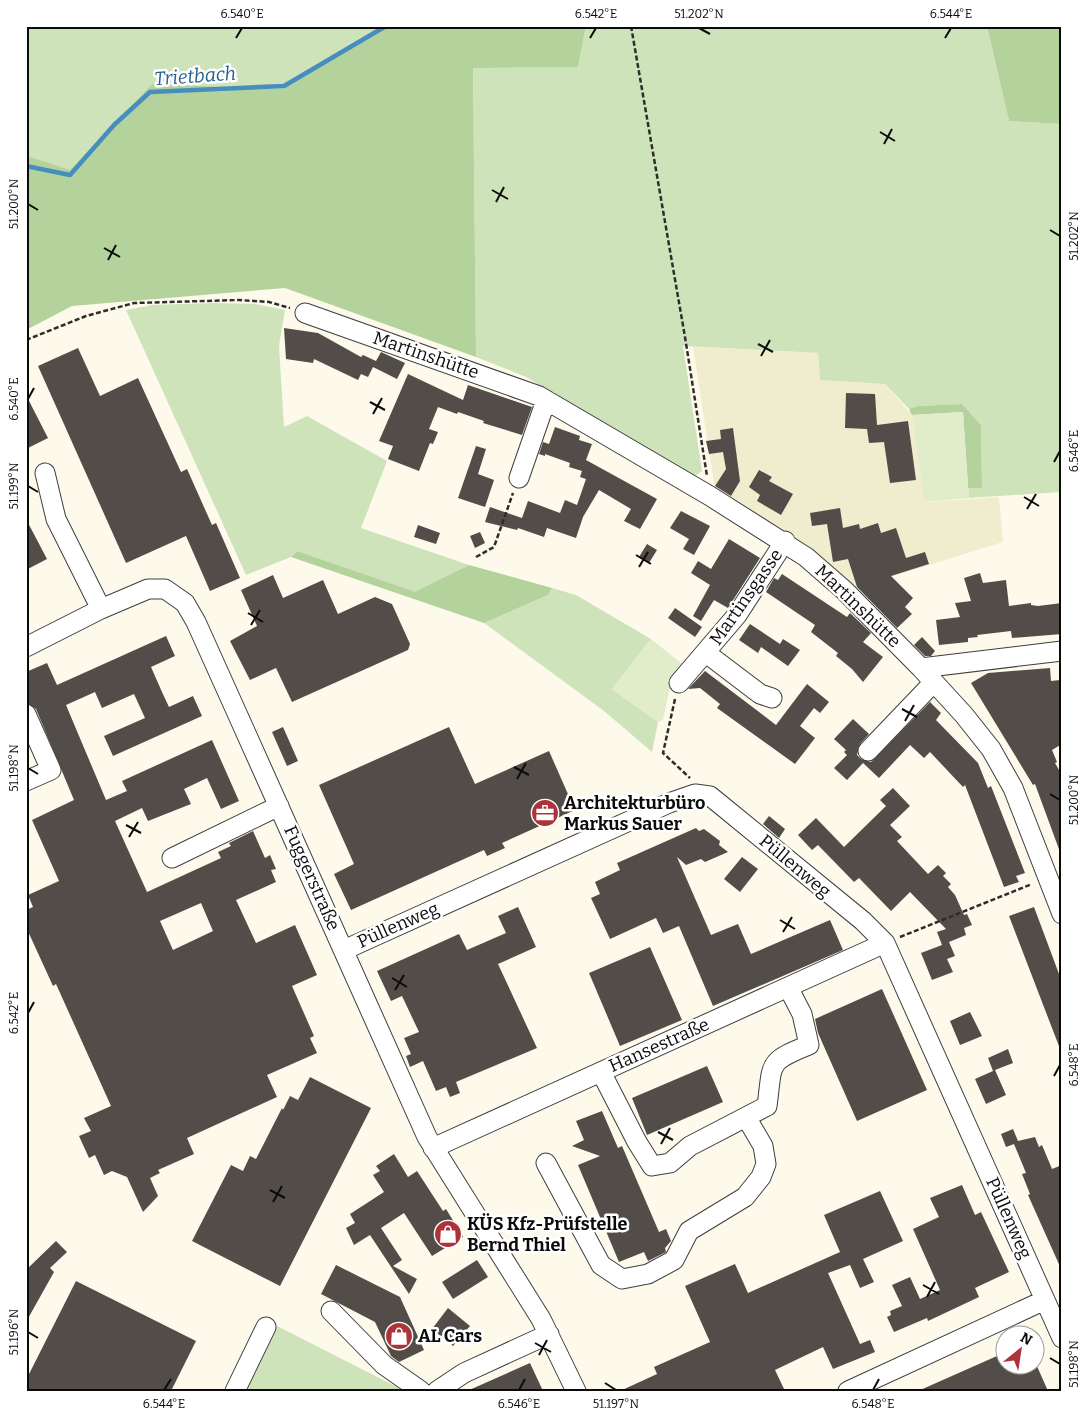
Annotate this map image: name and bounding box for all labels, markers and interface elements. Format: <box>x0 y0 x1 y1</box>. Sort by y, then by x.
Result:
text: 6.540°E <box>220 7 264 21</box>
text: 6.542°E <box>575 7 617 21</box>
text: 51.202°N <box>674 7 724 21</box>
text: 6.544°E <box>930 7 972 21</box>
water label: Trietbach <box>153 62 237 90</box>
text: 51.200°N <box>7 178 21 229</box>
text: 51.202°N <box>1067 211 1081 261</box>
street label: Martinshütte <box>370 327 482 383</box>
text: 6.540°E <box>7 377 21 421</box>
text: 6.546°E <box>1067 430 1081 472</box>
text: 51.199°N <box>7 462 21 509</box>
street label: Martinsgasse <box>705 545 787 649</box>
street label: Martinshütte <box>811 560 905 652</box>
text: 51.198°N <box>7 744 21 792</box>
text: 51.200°N <box>1067 774 1081 825</box>
place label: Architekturbüro Markus Sauer <box>564 792 706 835</box>
office icon: Architekturbüro Markus Sauer <box>530 798 560 828</box>
street label: Fuggerstraße <box>279 822 345 934</box>
street label: Püllenweg <box>755 830 835 902</box>
street label: Püllenweg <box>354 897 442 953</box>
text: 6.542°E <box>7 992 21 1034</box>
street label: Hansestraße <box>605 1013 713 1077</box>
text: 6.548°E <box>1067 1044 1081 1087</box>
street label: Püllenweg <box>981 1174 1037 1262</box>
place label: KÜS Kfz-Prüfstelle Bernd Thiel <box>467 1213 628 1256</box>
shop icon: KÜS Kfz-Prüfstelle Bernd Thiel <box>433 1219 463 1249</box>
text: 51.196°N <box>7 1308 21 1355</box>
shop icon: AL Cars <box>384 1321 414 1351</box>
north arrow <box>996 1324 1046 1374</box>
place label: AL Cars <box>418 1325 482 1347</box>
text: N <box>1017 1329 1035 1349</box>
text: 51.198°N <box>1067 1340 1081 1388</box>
text: 6.544°E <box>143 1397 185 1411</box>
text: 6.546°E <box>498 1397 540 1411</box>
text: 51.197°N <box>593 1397 640 1411</box>
text: 6.548°E <box>852 1397 895 1411</box>

